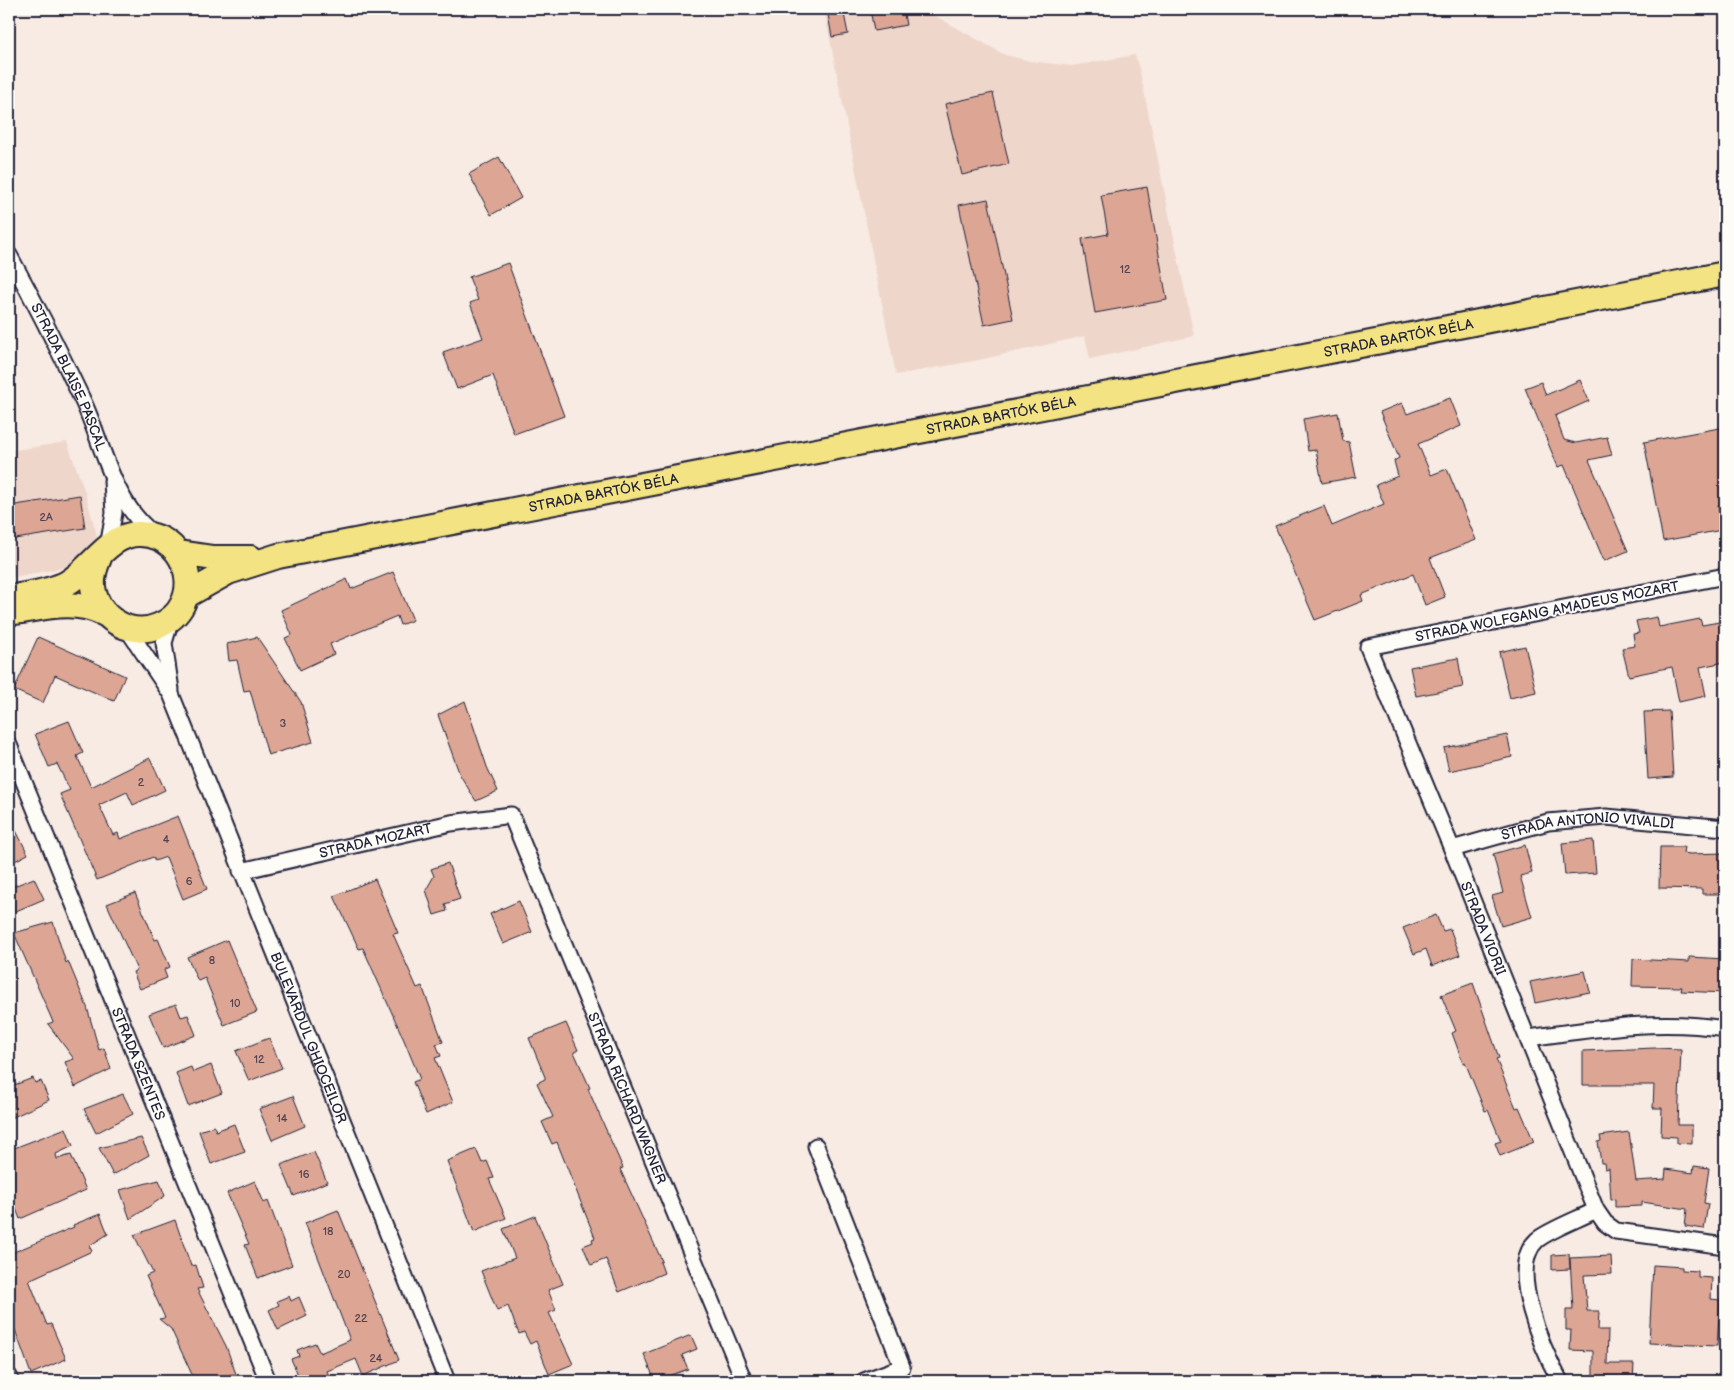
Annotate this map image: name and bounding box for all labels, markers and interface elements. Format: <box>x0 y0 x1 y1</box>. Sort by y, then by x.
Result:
house number: 12 <box>1120 263 1131 276</box>
street label: STRADA BLAISE PASCAL <box>27 300 110 453</box>
street label: STRADA BARTÓK BÉLA <box>1322 315 1475 361</box>
street label: STRADA BARTÓK BÉLA <box>925 393 1078 438</box>
street label: STRADA BARTÓK BÉLA <box>527 470 680 516</box>
house number: 2A <box>39 511 53 524</box>
street label: STRADA WOLFGANG AMADEUS MOZART <box>1414 577 1681 645</box>
house number: 3 <box>280 717 287 730</box>
house number: 2 <box>138 776 145 789</box>
street label: STRADA ANTONIO VIVALDI <box>1499 809 1675 844</box>
street label: STRADA MOZART <box>318 819 434 862</box>
house number: 4 <box>163 833 170 846</box>
house number: 6 <box>186 875 193 888</box>
street label: STRADA VIORII <box>1457 879 1509 978</box>
street label: BULEVARDUL GHIOCEILOR <box>267 950 351 1126</box>
house number: 8 <box>209 954 215 967</box>
house number: 10 <box>230 997 241 1010</box>
street label: STRADA SZENTES <box>108 1005 169 1123</box>
street label: STRADA RICHARD WAGNER <box>584 1010 670 1187</box>
house number: 12 <box>254 1053 265 1066</box>
house number: 14 <box>277 1112 288 1125</box>
house number: 16 <box>299 1168 310 1181</box>
house number: 18 <box>323 1225 333 1238</box>
house number: 20 <box>338 1268 351 1281</box>
house number: 22 <box>355 1312 368 1325</box>
house number: 24 <box>369 1352 383 1365</box>

